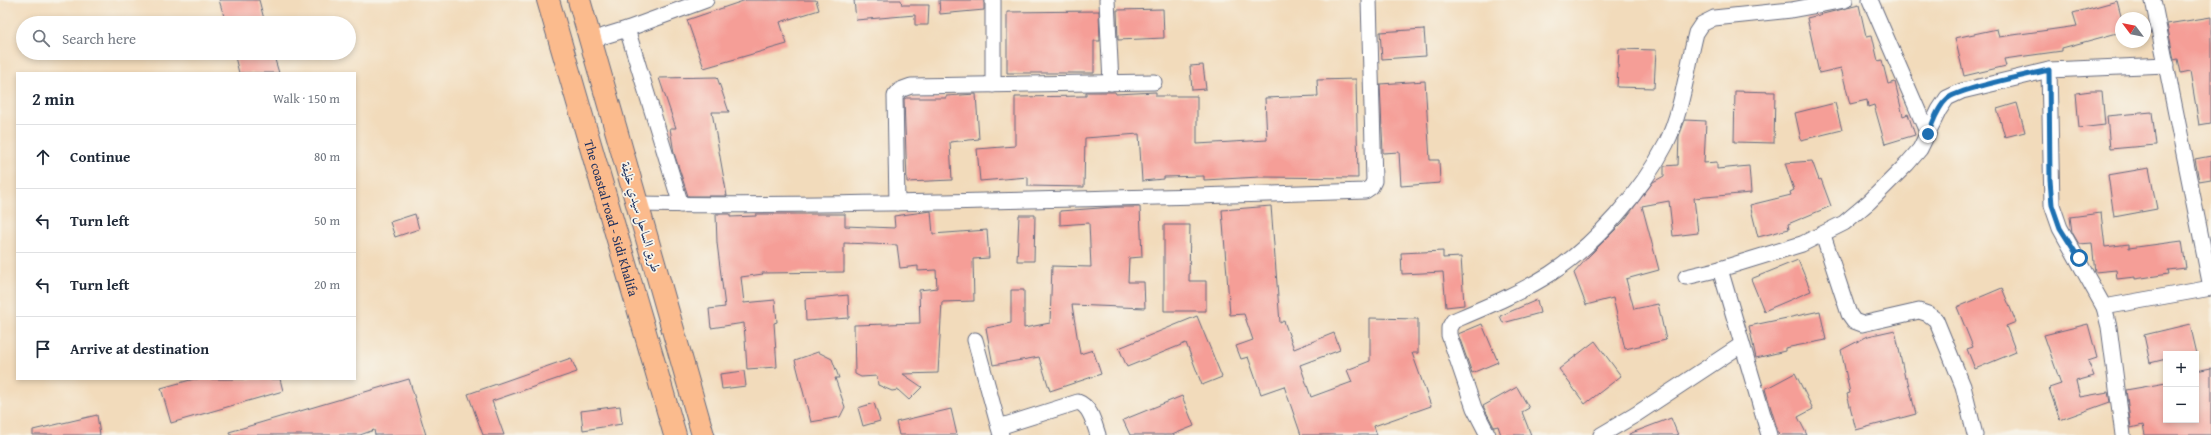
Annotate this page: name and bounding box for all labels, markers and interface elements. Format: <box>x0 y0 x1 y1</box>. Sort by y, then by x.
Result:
north arrow <box>2115 12 2151 48</box>
search box <box>16 16 356 60</box>
icon: search <box>30 27 52 49</box>
text: Search here <box>62 28 136 49</box>
text: 2 min <box>32 86 74 111</box>
text: Walk · 150 m <box>273 89 340 108</box>
route end <box>1919 125 1937 143</box>
street label: The coastal road - Sidi Khalifa <box>580 137 644 299</box>
icon: ahead <box>32 146 54 168</box>
text: Continue <box>70 146 131 167</box>
text: 80 m <box>314 147 340 166</box>
street label: طريق الساحل سيدي خليفة <box>615 160 666 275</box>
icon: left <box>32 210 54 232</box>
text: Turn left <box>70 210 129 231</box>
text: 50 m <box>314 211 340 230</box>
route start <box>2070 249 2088 267</box>
icon: left <box>32 274 54 296</box>
text: Turn left <box>70 274 129 295</box>
text: 20 m <box>314 275 340 294</box>
icon: arrive <box>32 338 54 360</box>
text: Arrive at destination <box>70 338 209 359</box>
map controls <box>2163 351 2199 423</box>
button: + <box>2163 351 2199 387</box>
button: − <box>2163 387 2199 423</box>

